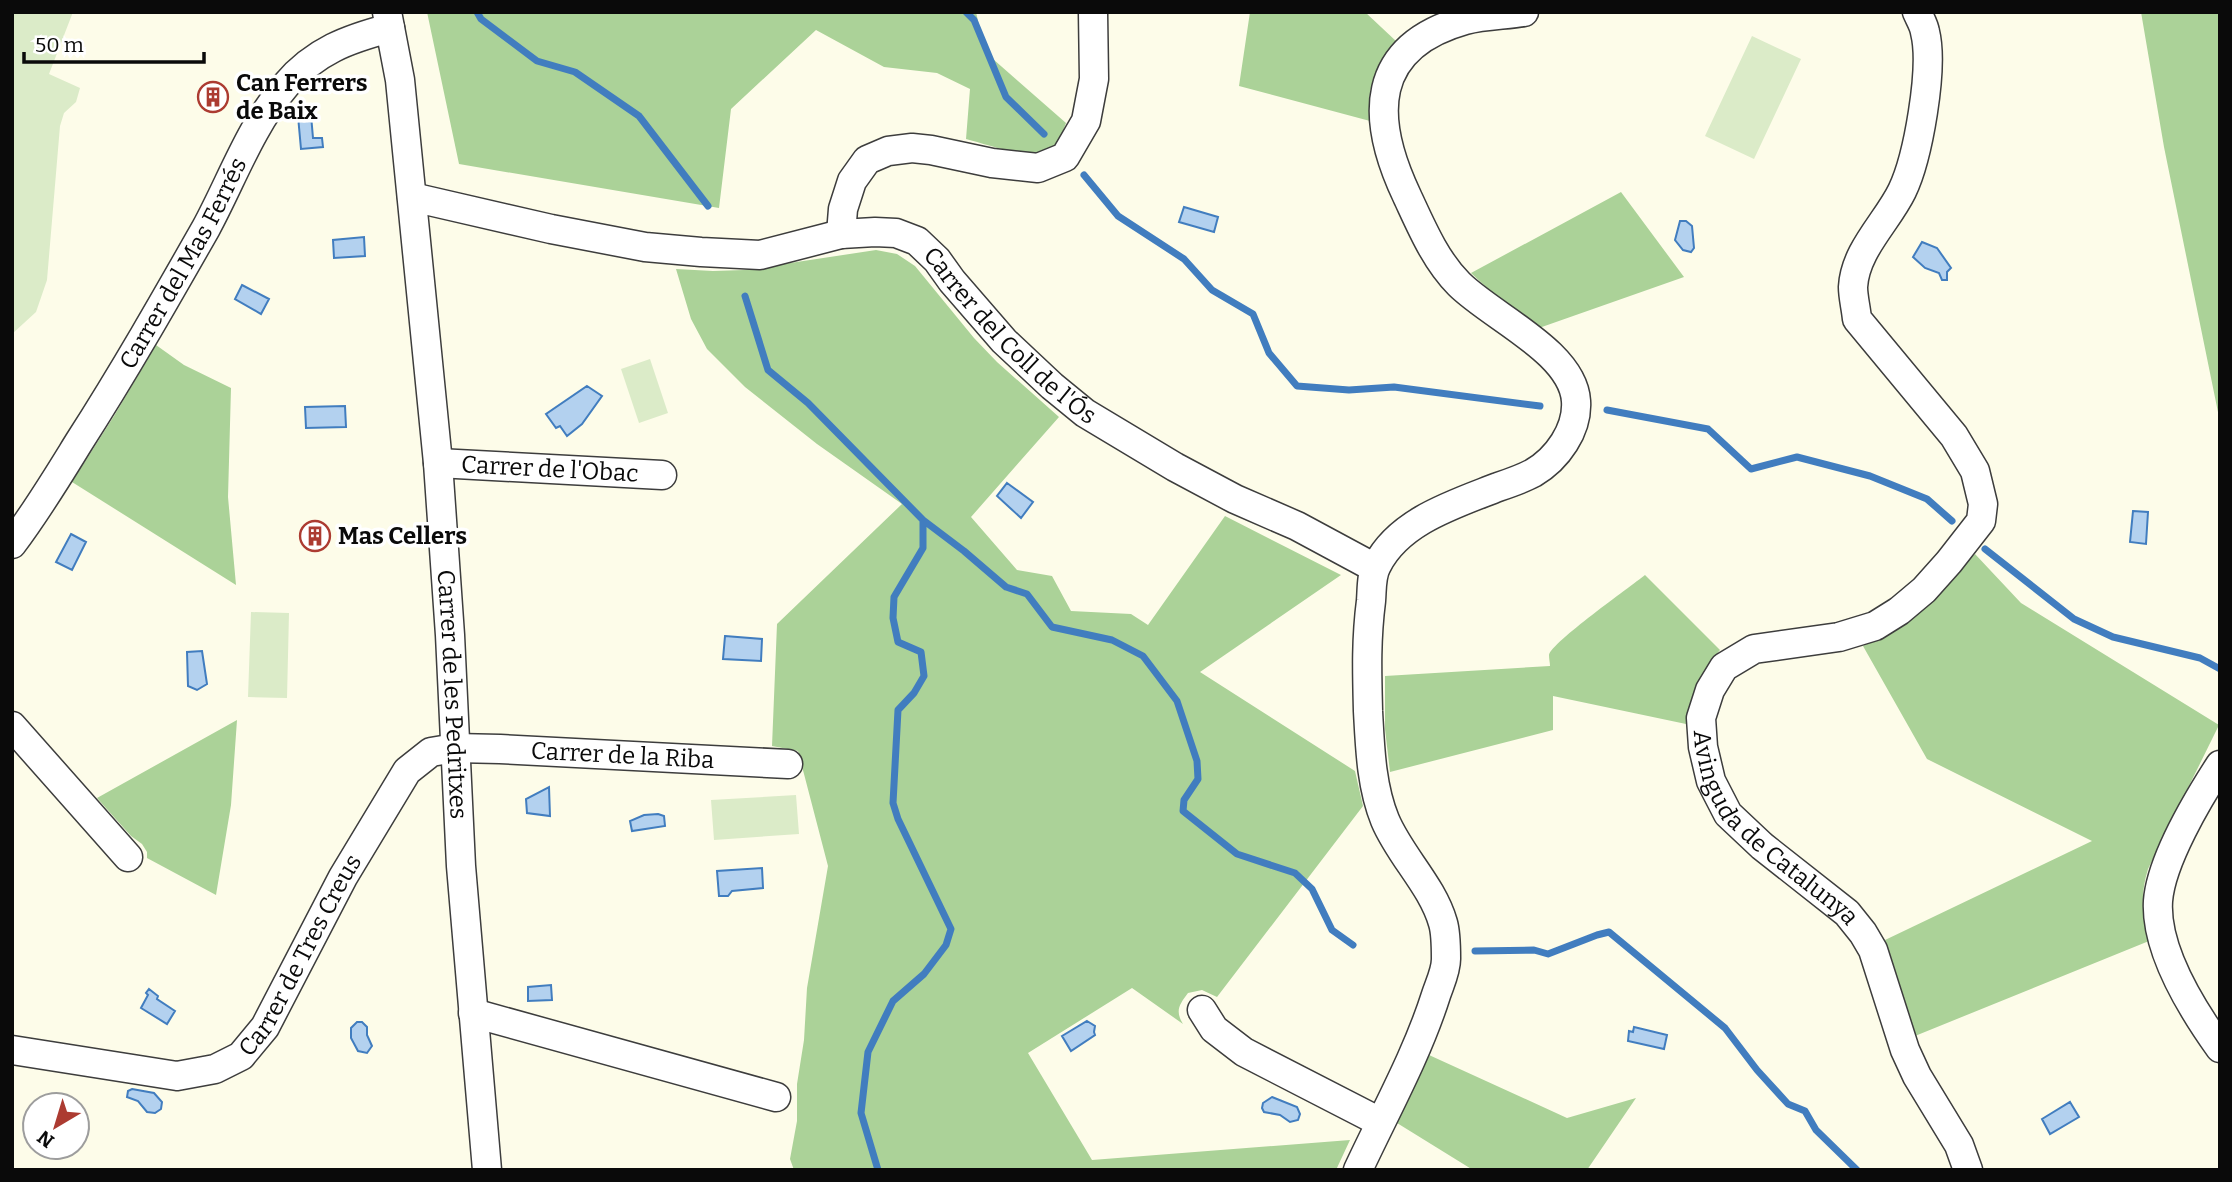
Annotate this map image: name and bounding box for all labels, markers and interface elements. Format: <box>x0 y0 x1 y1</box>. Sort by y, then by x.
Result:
scale bar <box>24 21 205 65</box>
text: 50 m <box>35 32 84 58</box>
place label: Can Ferrers de Baix <box>236 69 368 125</box>
building icon: Can Ferrers de Baix <box>196 80 230 114</box>
street label: Carrer del Mas Ferrés <box>114 153 252 374</box>
street label: Carrer del Coll de l'Ós <box>918 241 1101 430</box>
street label: Carrer de l'Obac <box>460 450 639 488</box>
building icon: Mas Cellers <box>298 519 332 553</box>
place label: Mas Cellers <box>338 522 467 550</box>
street label: Carrer de les Pedritxes <box>431 569 473 820</box>
street label: Avinguda de Catalunya <box>1688 729 1865 930</box>
street label: Carrer de la Riba <box>530 737 715 774</box>
street label: Carrer de Tres Creus <box>233 849 367 1062</box>
north arrow <box>21 1091 91 1161</box>
text: N <box>33 1125 59 1153</box>

